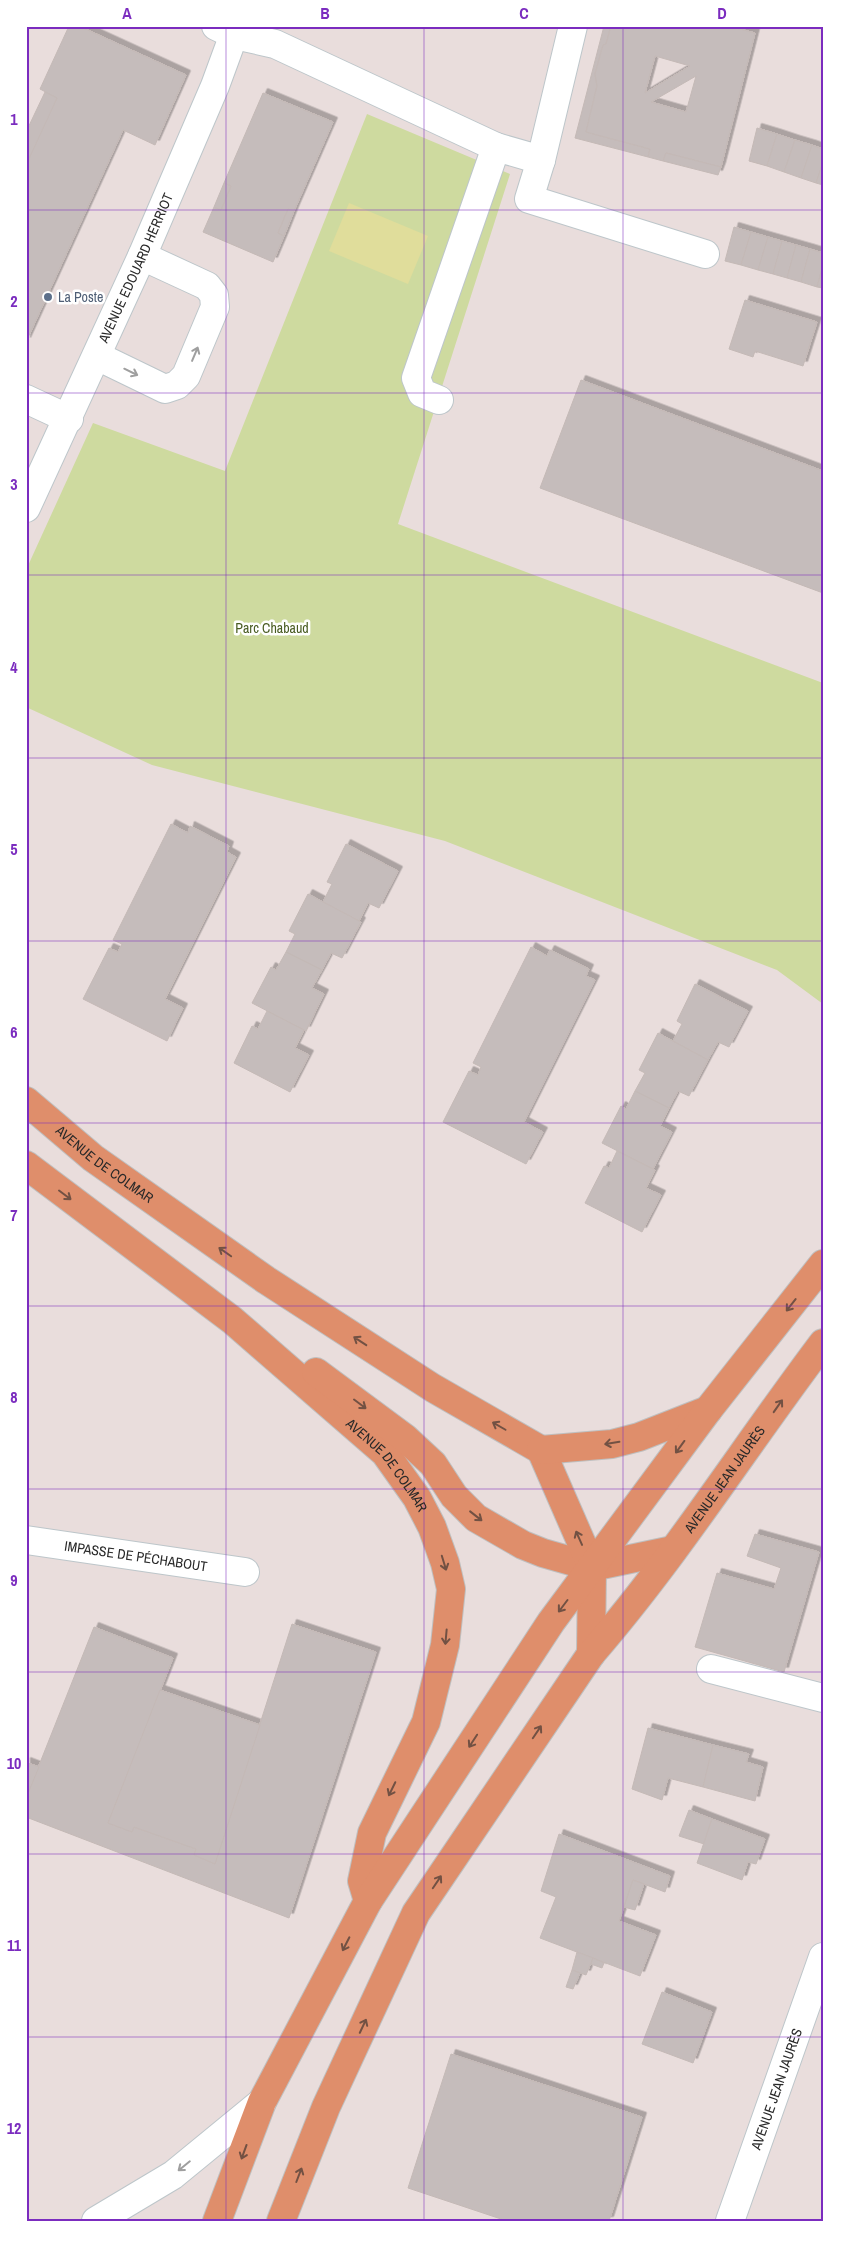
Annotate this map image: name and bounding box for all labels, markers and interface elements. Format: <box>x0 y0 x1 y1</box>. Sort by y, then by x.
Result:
text: A <box>122 2 132 24</box>
text: B <box>320 2 330 24</box>
text: C <box>519 2 529 24</box>
text: D <box>717 2 727 24</box>
text: 1 <box>10 108 18 130</box>
street label: AVENUE EDOUARD HERRIOT <box>94 190 177 346</box>
place label: La Poste <box>58 288 103 306</box>
text: 2 <box>10 290 18 312</box>
marker: La Poste <box>42 291 54 303</box>
one-way arrow <box>190 347 200 362</box>
one-way arrow <box>123 368 138 378</box>
text: 3 <box>10 473 18 495</box>
park label: Parc Chabaud <box>235 619 309 637</box>
text: 4 <box>10 656 18 678</box>
text: 5 <box>10 838 18 860</box>
text: 6 <box>10 1021 18 1043</box>
street label: AVENUE DE COLMAR <box>51 1121 157 1207</box>
one-way arrow <box>58 1189 71 1200</box>
text: 7 <box>10 1204 18 1226</box>
one-way arrow <box>218 1247 232 1257</box>
one-way arrow <box>785 1298 796 1311</box>
one-way arrow <box>353 1336 367 1347</box>
text: 8 <box>10 1386 18 1408</box>
one-way arrow <box>353 1399 366 1410</box>
one-way arrow <box>773 1399 783 1413</box>
street label: AVENUE DE COLMAR <box>342 1414 432 1515</box>
one-way arrow <box>491 1421 506 1431</box>
street label: AVENUE JEAN JAURÈS <box>680 1422 769 1537</box>
one-way arrow <box>605 1438 621 1448</box>
one-way arrow <box>675 1440 686 1453</box>
one-way arrow <box>469 1511 482 1522</box>
one-way arrow <box>573 1531 583 1546</box>
street label: IMPASSE DE PÉCHABOUT <box>63 1537 208 1575</box>
one-way arrow <box>440 1555 450 1571</box>
text: 9 <box>10 1569 18 1591</box>
one-way arrow <box>557 1599 568 1612</box>
one-way arrow <box>441 1629 451 1645</box>
one-way arrow <box>533 1726 543 1740</box>
one-way arrow <box>467 1734 478 1748</box>
text: 10 <box>7 1752 21 1774</box>
one-way arrow <box>387 1781 396 1796</box>
one-way arrow <box>432 1875 442 1889</box>
text: 11 <box>7 1934 22 1956</box>
one-way arrow <box>341 1936 350 1951</box>
one-way arrow <box>359 2019 369 2034</box>
street label: AVENUE JEAN JAURÈS <box>746 2025 806 2153</box>
text: 12 <box>7 2117 21 2139</box>
one-way arrow <box>239 2144 248 2160</box>
one-way arrow <box>178 2160 191 2171</box>
one-way arrow <box>295 2168 304 2183</box>

